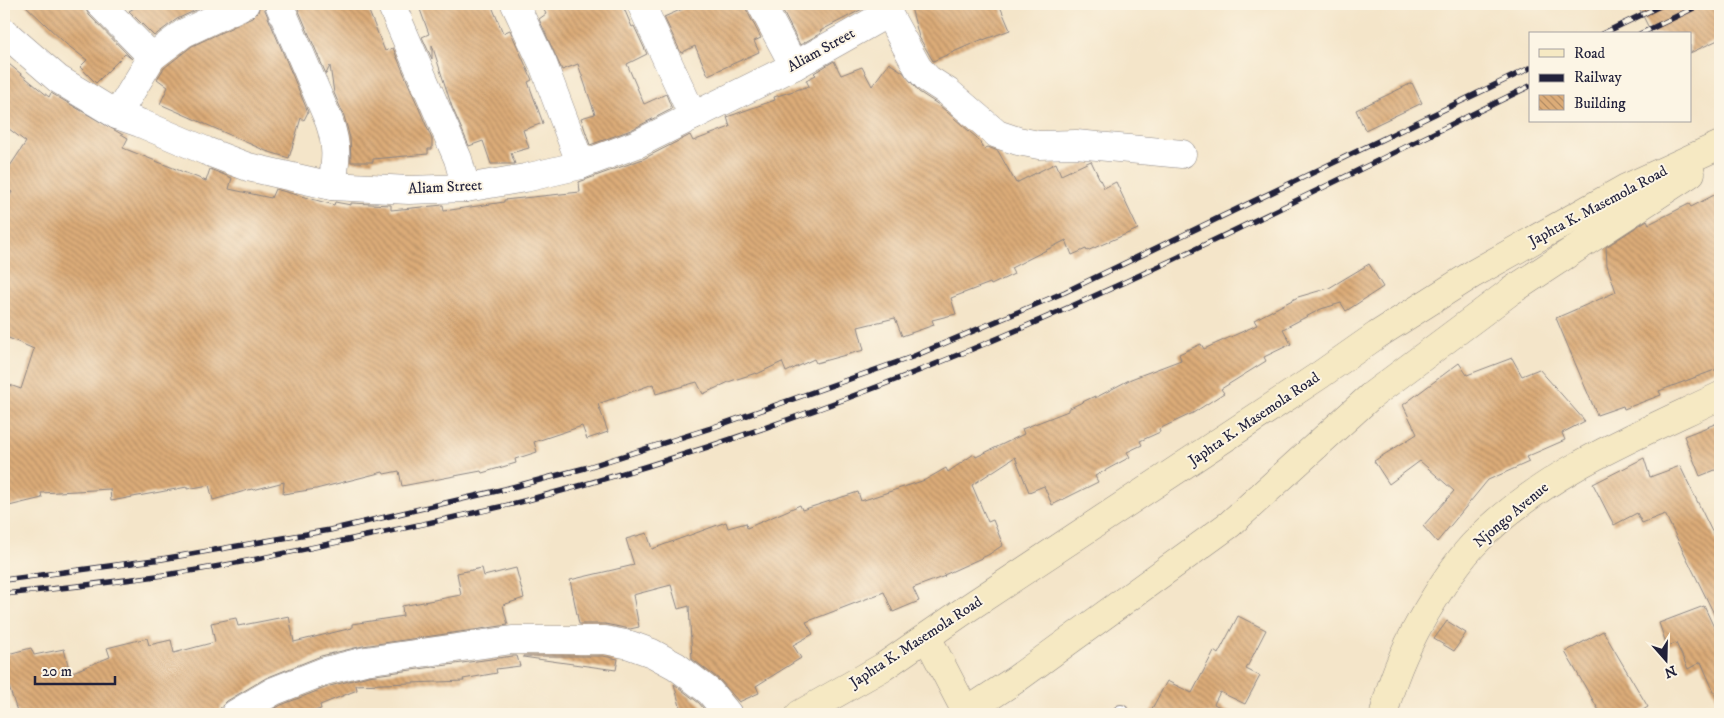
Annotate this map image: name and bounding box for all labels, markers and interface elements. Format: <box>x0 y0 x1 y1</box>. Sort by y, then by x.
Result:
street label: Aliam Street <box>784 24 858 76</box>
legend <box>1529 32 1692 122</box>
text: Road <box>1574 44 1606 63</box>
text: Railway <box>1574 68 1622 87</box>
text: Building <box>1574 94 1626 113</box>
street label: Japhta K. Masemola Road <box>1524 161 1671 251</box>
street label: Aliam Street <box>407 176 483 198</box>
street label: Japhta K. Masemola Road <box>1183 368 1324 471</box>
street label: Njongo Avenue <box>1470 478 1552 552</box>
street label: Japhta K. Masemola Road <box>845 592 986 693</box>
north arrow <box>1642 636 1692 686</box>
scale bar <box>35 653 115 685</box>
text: N <box>1661 661 1679 682</box>
text: 20 m <box>42 662 72 681</box>

